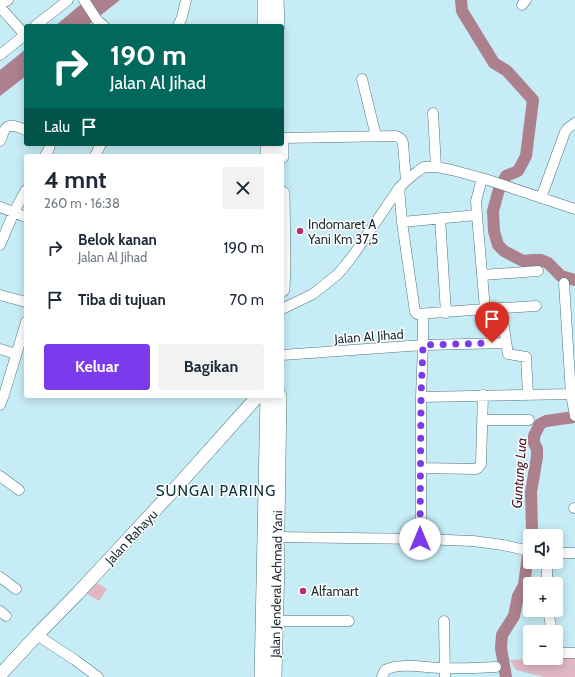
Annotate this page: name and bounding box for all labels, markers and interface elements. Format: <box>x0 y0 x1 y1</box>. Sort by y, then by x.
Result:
text: 190 m <box>110 38 186 72</box>
icon: right <box>44 40 96 92</box>
text: Jalan Al Jihad <box>110 72 206 94</box>
icon: arrive <box>78 116 100 138</box>
text: Lalu <box>44 118 70 136</box>
text: 4 mnt <box>44 165 107 194</box>
button: close <box>222 167 264 209</box>
text: 260 m · 16:38 <box>44 195 120 211</box>
place label: Indomaret A Yani Km 37,5 <box>307 216 378 247</box>
marker: Indomaret A Yani Km 37,5 <box>295 226 305 236</box>
text: Belok kanan <box>78 231 157 249</box>
icon: right <box>44 237 66 259</box>
text: 190 m <box>224 239 264 257</box>
text: Jalan Al Jihad <box>78 249 147 265</box>
icon: arrive <box>44 289 66 311</box>
text: Tiba di tujuan <box>78 291 166 309</box>
text: 70 m <box>230 291 264 309</box>
pin <box>475 302 509 343</box>
icon: arrive <box>481 308 503 330</box>
street label: Jalan Al Jihad <box>333 326 404 346</box>
button: Keluar <box>44 344 150 390</box>
button: Bagikan <box>158 344 264 390</box>
water label: Guntung Lua <box>508 437 530 509</box>
district label: SUNGAI PARING <box>156 482 276 500</box>
street label: Jalan Rahayu <box>101 506 161 569</box>
street label: Jalan Jenderal Achmad Yani <box>267 510 285 659</box>
position arrow <box>399 518 441 560</box>
map controls <box>523 529 563 665</box>
button: sound <box>523 529 563 569</box>
button: + <box>523 577 563 617</box>
place label: Alfamart <box>311 583 359 599</box>
marker: Alfamart <box>298 586 308 596</box>
button: − <box>523 625 563 665</box>

